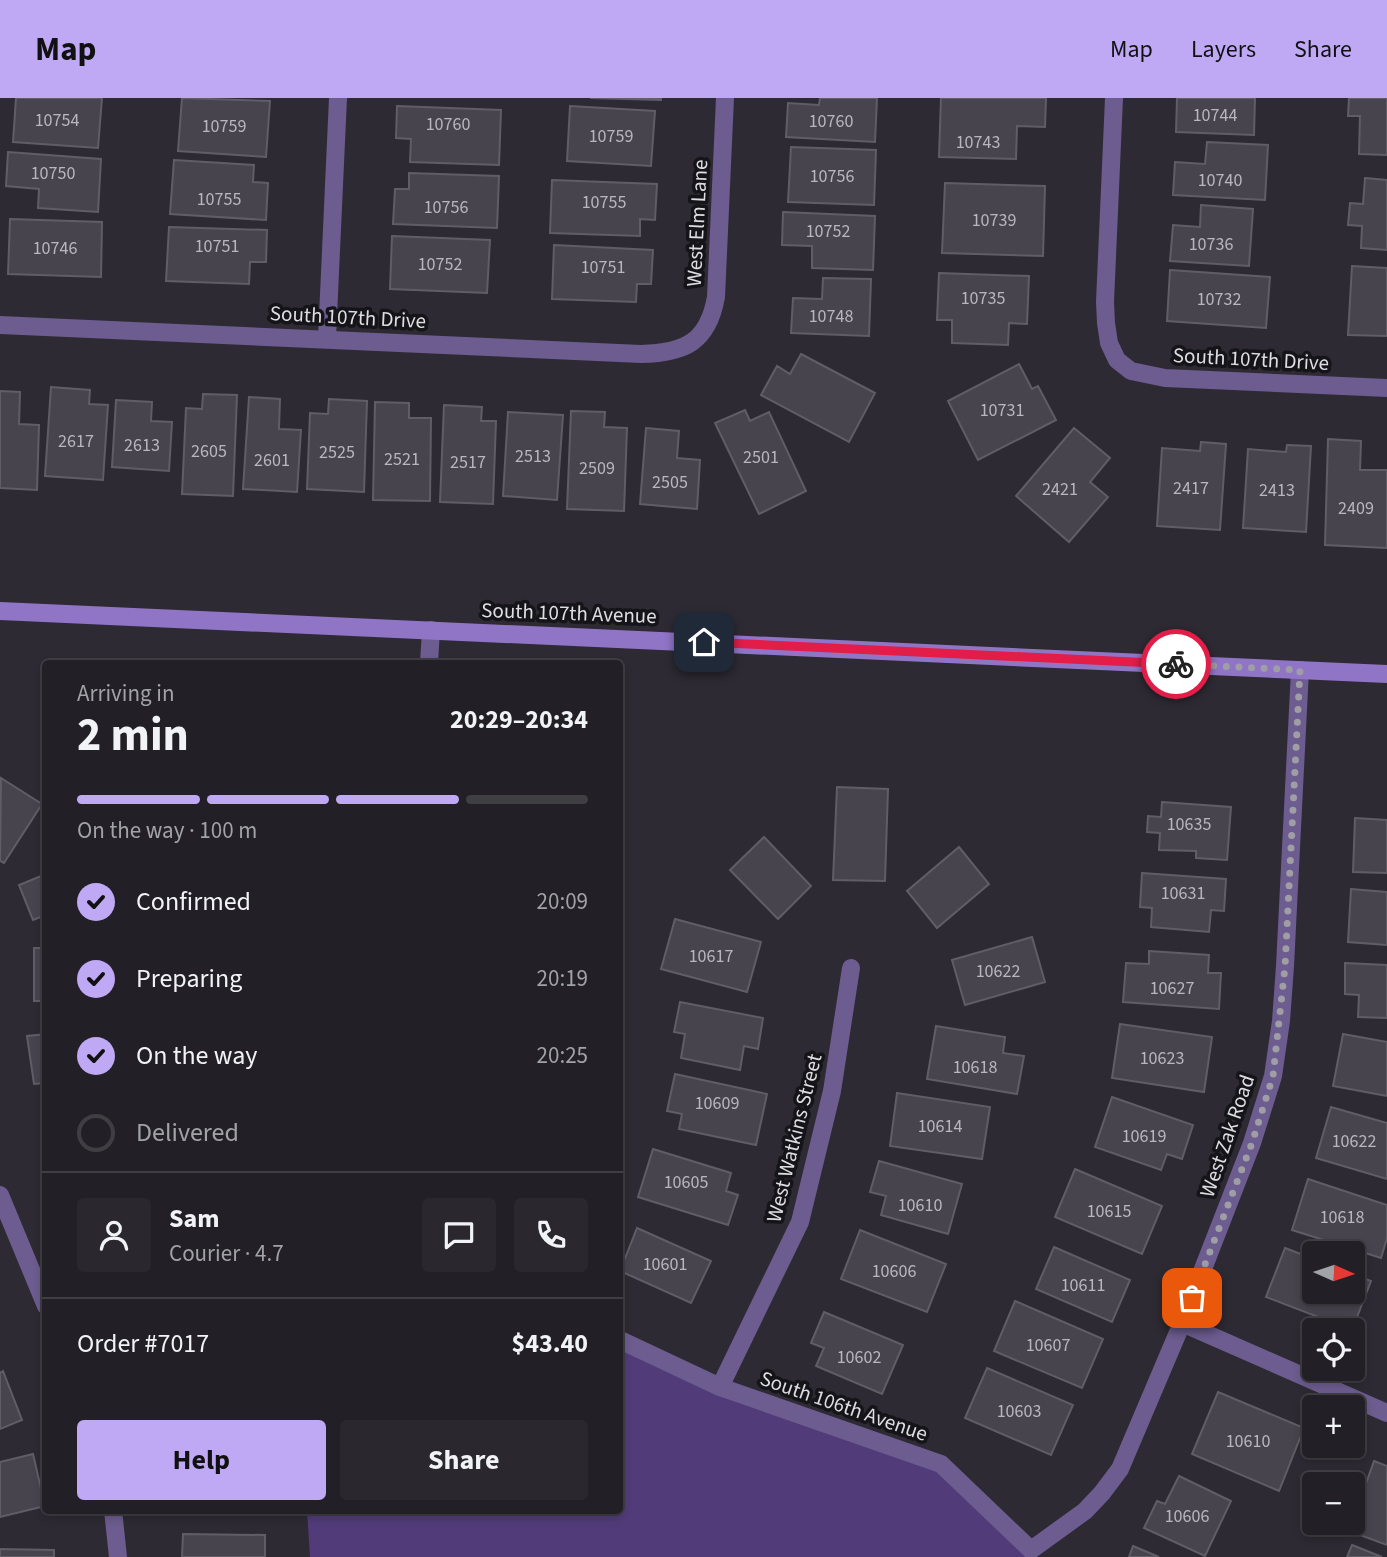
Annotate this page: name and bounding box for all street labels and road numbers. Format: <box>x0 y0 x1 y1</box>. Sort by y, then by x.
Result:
street label: West Elm Lane <box>679 159 715 287</box>
street label: South 107th Drive <box>269 298 427 336</box>
street label: South 107th Drive <box>1172 340 1330 378</box>
street label: South 107th Avenue <box>481 595 657 631</box>
street label: West Watkins Street <box>759 1051 829 1225</box>
street label: West Zak Road <box>1192 1071 1262 1201</box>
street label: South 106th Avenue <box>756 1363 932 1449</box>

